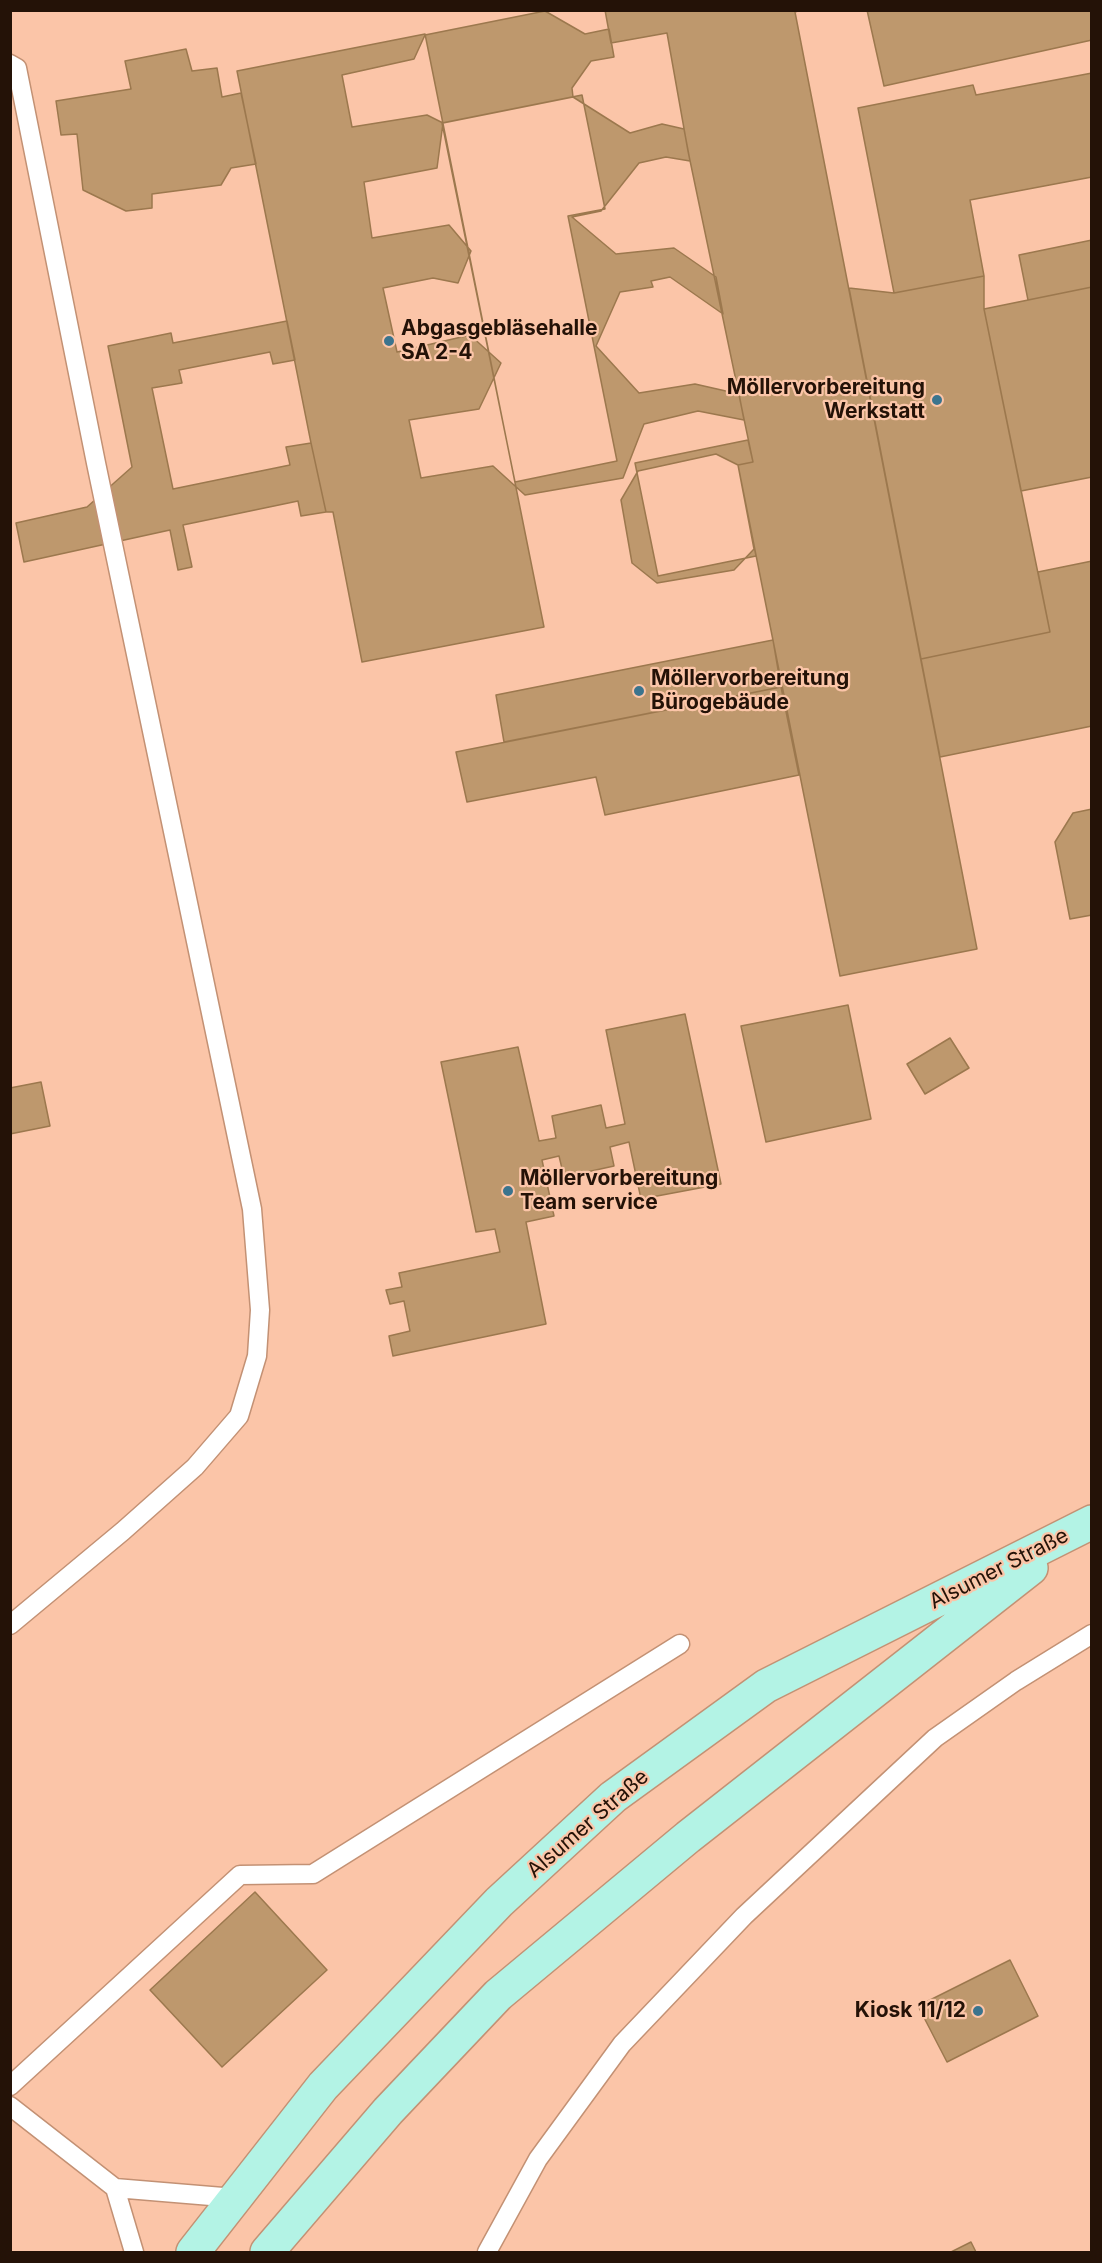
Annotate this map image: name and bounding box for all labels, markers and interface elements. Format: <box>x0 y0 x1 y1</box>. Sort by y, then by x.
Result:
place label: Abgasgebläsehalle SA 2-4 <box>401 316 597 366</box>
marker: Abgasgebläsehalle SA 2-4 <box>382 334 396 348</box>
place label: Möllervorbereitung Werkstatt <box>727 375 925 425</box>
marker: Möllervorbereitung Werkstatt <box>930 393 944 407</box>
place label: Möllervorbereitung Bürogebäude <box>651 666 849 716</box>
marker: Möllervorbereitung Bürogebäude <box>632 684 646 698</box>
place label: Möllervorbereitung Team service <box>520 1166 718 1216</box>
marker: Möllervorbereitung Team service <box>501 1184 515 1198</box>
street label: Alsumer Straße <box>925 1523 1073 1615</box>
street label: Alsumer Straße <box>522 1764 654 1884</box>
place label: Kiosk 11/12 <box>855 1998 966 2024</box>
marker: Kiosk 11/12 <box>971 2004 985 2018</box>

